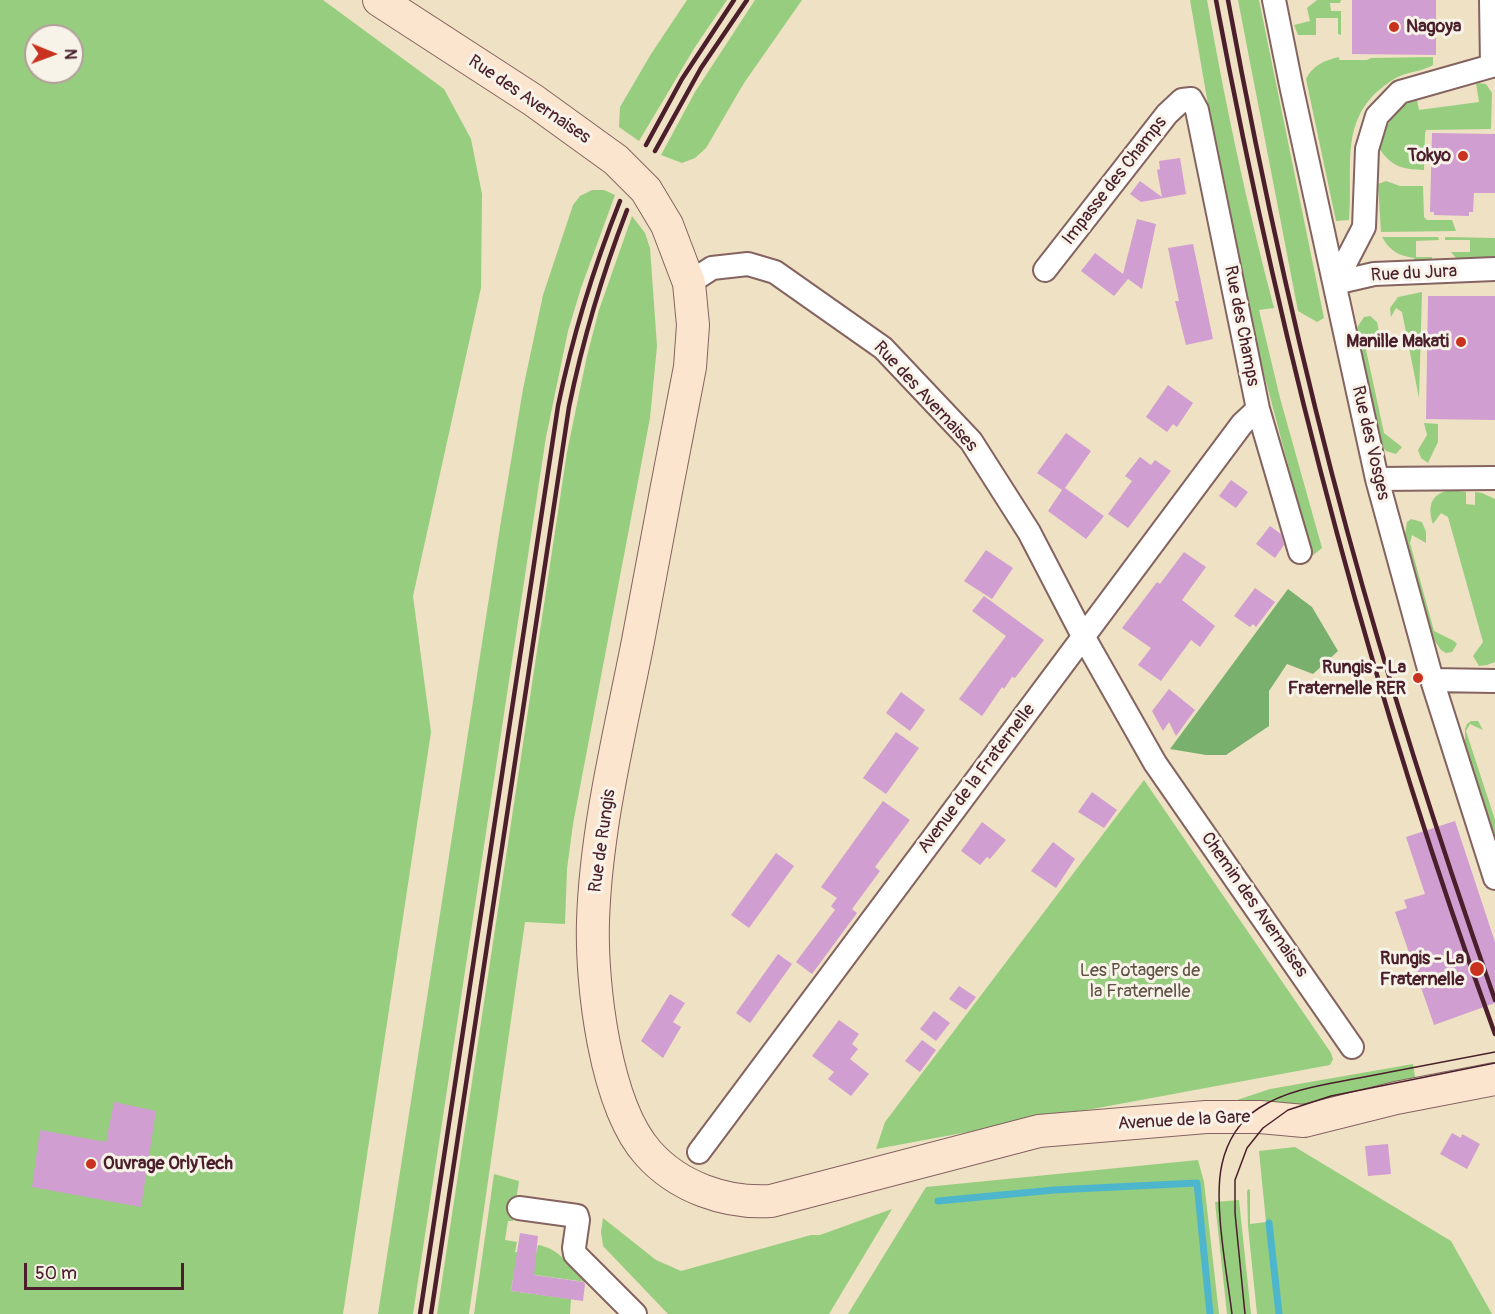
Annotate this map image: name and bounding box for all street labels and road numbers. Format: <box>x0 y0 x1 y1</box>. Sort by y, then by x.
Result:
street label: Rue des Avernaises <box>464 51 594 149</box>
street label: Impasse des Champs <box>1058 112 1172 250</box>
street label: Rue du Jura <box>1370 261 1458 287</box>
street label: Rue des Champs <box>1219 264 1263 388</box>
street label: Rue des Avernaises <box>868 337 982 457</box>
street label: Rue des Vosges <box>1346 384 1394 502</box>
street label: Avenue de la Fraternelle <box>914 700 1040 858</box>
street label: Rue de Rungis <box>585 788 621 894</box>
street label: Chemin des Avernaises <box>1196 828 1312 982</box>
street label: Avenue de la Gare <box>1117 1107 1251 1135</box>

